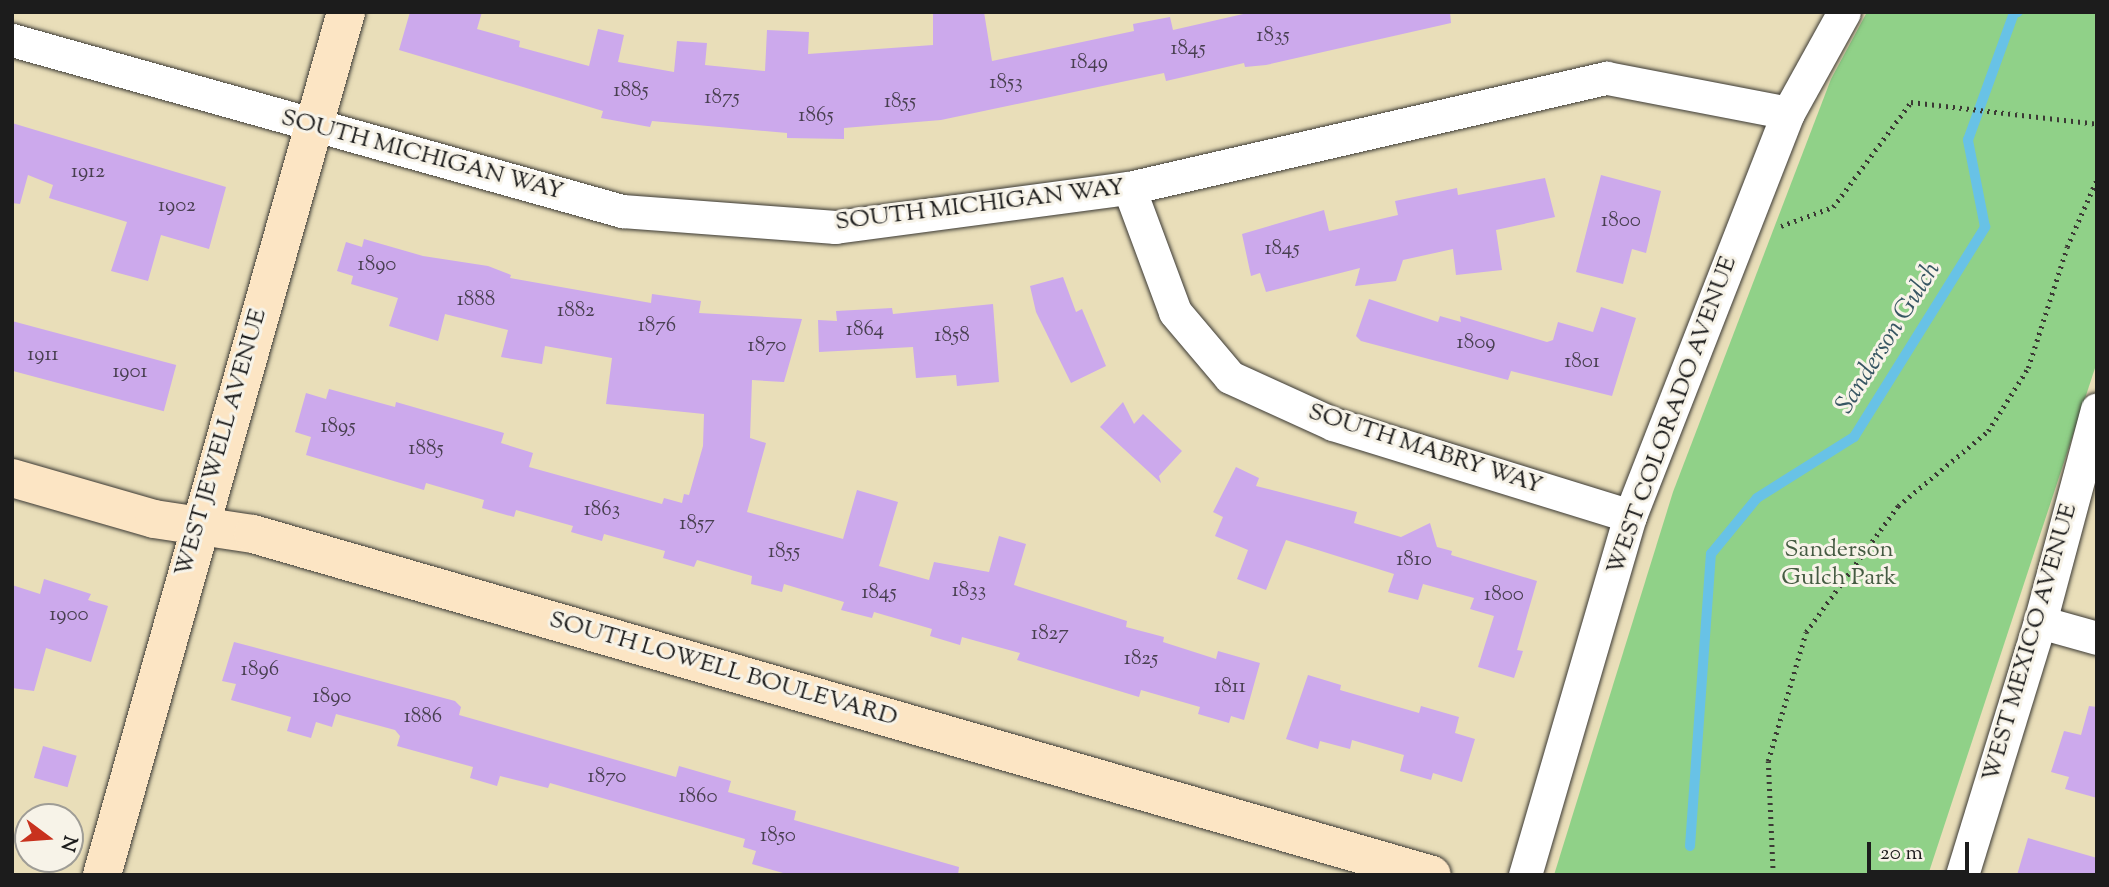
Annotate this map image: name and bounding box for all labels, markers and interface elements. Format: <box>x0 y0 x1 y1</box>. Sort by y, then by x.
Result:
house number: 1835 <box>1256 23 1290 49</box>
house number: 1845 <box>1170 36 1206 62</box>
house number: 1849 <box>1070 50 1108 76</box>
house number: 1853 <box>989 70 1023 96</box>
house number: 1885 <box>613 78 649 104</box>
house number: 1875 <box>704 85 740 111</box>
house number: 1855 <box>884 89 916 115</box>
house number: 1865 <box>798 103 834 129</box>
street label: SOUTH MICHIGAN WAY <box>278 104 566 208</box>
house number: 1912 <box>71 159 105 185</box>
street label: SOUTH MICHIGAN WAY <box>834 174 1126 238</box>
house number: 1902 <box>158 193 196 219</box>
house number: 1800 <box>1601 208 1641 234</box>
house number: 1845 <box>1264 236 1300 262</box>
house number: 1890 <box>358 252 396 278</box>
street label: WEST COLORADO AVENUE <box>1602 253 1744 579</box>
water label: Sanderson Gulch <box>1830 256 1948 420</box>
house number: 1888 <box>457 287 495 313</box>
house number: 1882 <box>557 298 595 324</box>
street label: WEST JEWELL AVENUE <box>170 306 274 580</box>
house number: 1876 <box>638 313 676 339</box>
house number: 1864 <box>846 317 884 343</box>
house number: 1858 <box>934 323 970 349</box>
house number: 1809 <box>1457 330 1495 356</box>
house number: 1870 <box>748 333 786 359</box>
house number: 1911 <box>27 342 59 368</box>
house number: 1801 <box>1564 349 1600 375</box>
house number: 1901 <box>112 359 148 385</box>
street label: SOUTH MABRY WAY <box>1304 399 1546 501</box>
house number: 1895 <box>320 414 356 440</box>
house number: 1885 <box>408 436 444 462</box>
house number: 1863 <box>584 497 620 523</box>
street label: WEST MEXICO AVENUE <box>1977 501 2085 785</box>
house number: 1857 <box>679 511 715 537</box>
park label: Sanderson Gulch Park <box>1781 537 1897 593</box>
house number: 1855 <box>768 539 800 565</box>
house number: 1810 <box>1396 547 1432 573</box>
house number: 1833 <box>952 578 986 604</box>
house number: 1845 <box>861 580 897 606</box>
house number: 1800 <box>1484 582 1524 608</box>
house number: 1900 <box>49 602 89 628</box>
street label: SOUTH LOWELL BOULEVARD <box>546 606 900 734</box>
house number: 1827 <box>1031 621 1069 647</box>
house number: 1825 <box>1124 646 1158 672</box>
house number: 1896 <box>241 657 279 683</box>
house number: 1811 <box>1214 674 1246 700</box>
house number: 1890 <box>313 684 351 710</box>
house number: 1886 <box>404 704 442 730</box>
house number: 1870 <box>588 764 626 790</box>
house number: 1860 <box>678 784 718 810</box>
north arrow <box>14 803 84 873</box>
house number: 1850 <box>760 823 796 849</box>
scale bar <box>1871 828 1972 872</box>
text: N <box>53 832 83 854</box>
text: 20 m <box>1880 839 1923 869</box>

